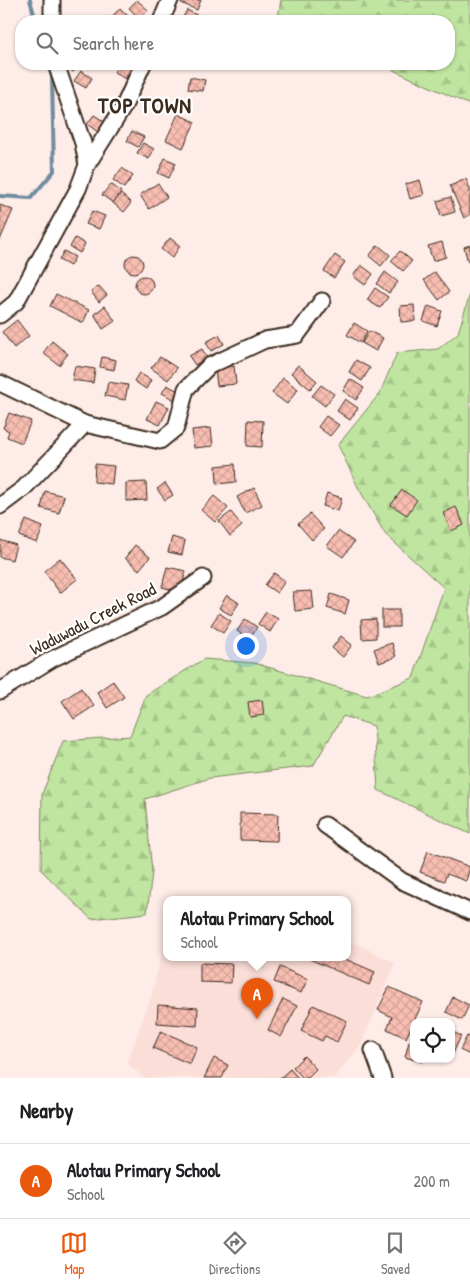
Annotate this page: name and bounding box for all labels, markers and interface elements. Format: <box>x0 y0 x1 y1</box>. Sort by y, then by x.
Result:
search box <box>15 15 455 70</box>
icon: search <box>33 29 61 57</box>
text: Search here <box>73 30 154 56</box>
district label: TOP TOWN <box>97 90 192 120</box>
street label: Waduwadu Creek Road <box>25 576 160 661</box>
your location <box>233 633 259 659</box>
popup <box>163 896 351 961</box>
text: Alotau Primary School <box>180 905 334 931</box>
text: School <box>180 931 218 953</box>
pin: A <box>241 978 273 1019</box>
map controls <box>410 1018 455 1063</box>
button: locate <box>410 1018 455 1063</box>
text: Nearby <box>20 1096 73 1125</box>
text: Alotau Primary School <box>67 1157 220 1183</box>
text: A <box>32 1170 40 1192</box>
text: 200 m <box>414 1170 450 1192</box>
text: School <box>67 1183 104 1205</box>
tab: Map <box>60 1229 88 1278</box>
tab: Directions <box>209 1229 260 1278</box>
tab: Saved <box>381 1229 410 1278</box>

